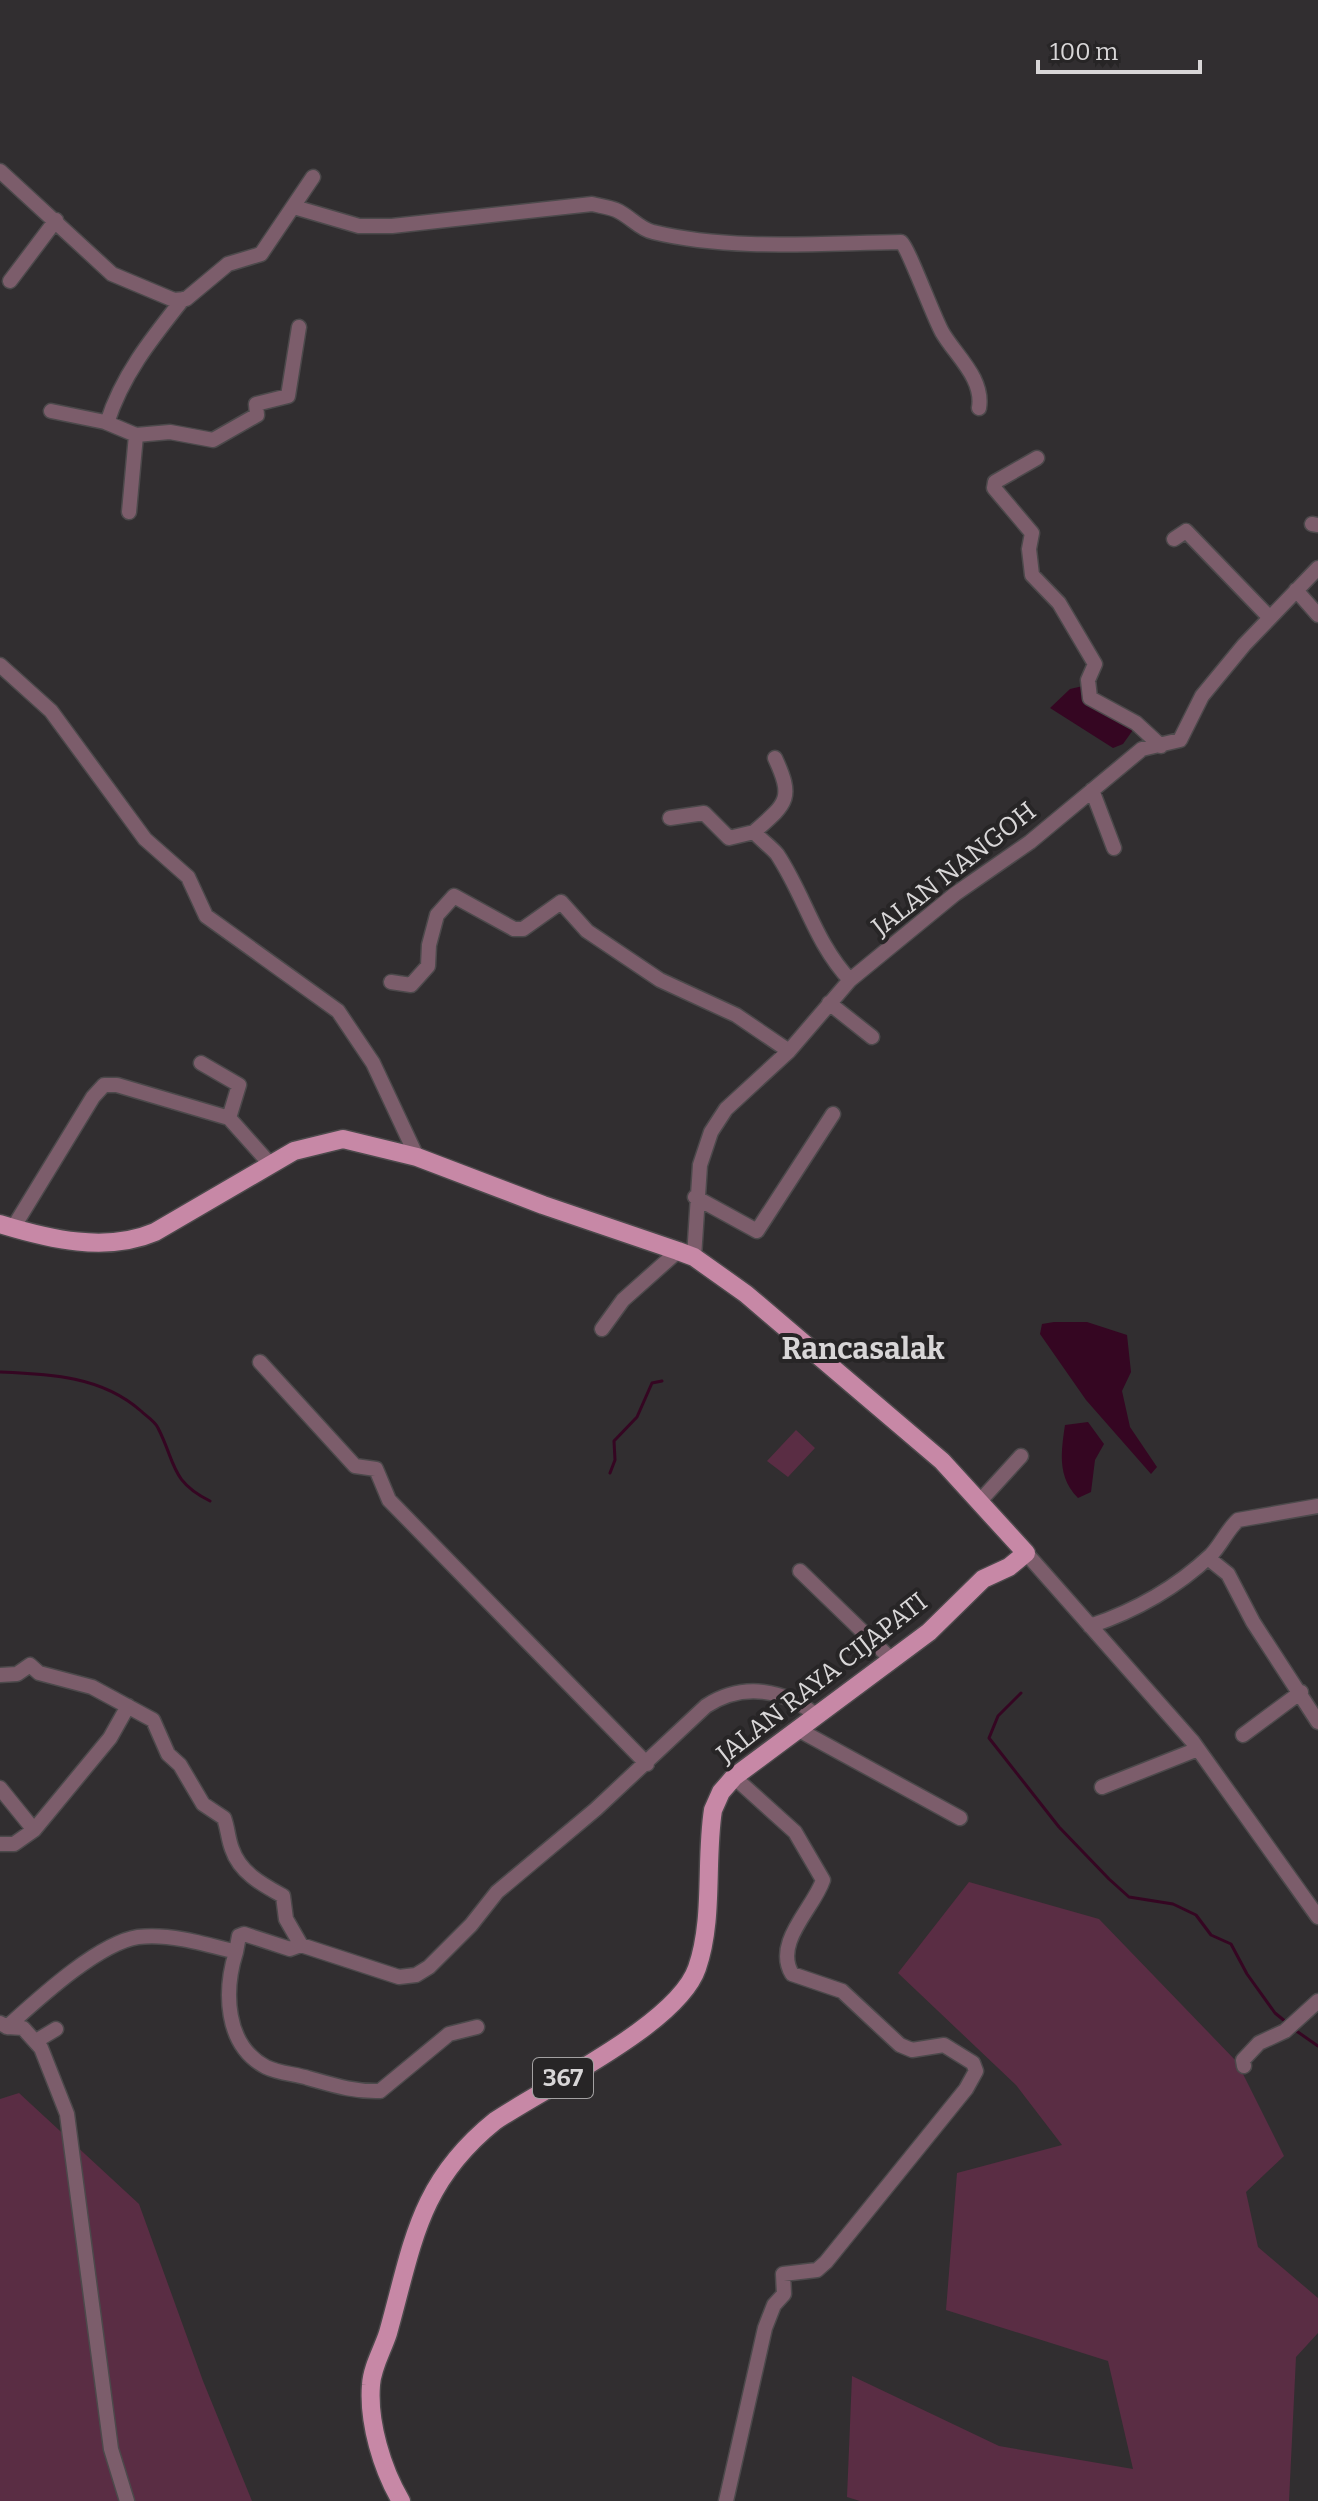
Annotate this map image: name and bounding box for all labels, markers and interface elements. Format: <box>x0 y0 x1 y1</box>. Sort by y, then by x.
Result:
scale bar <box>1038 24 1200 74</box>
text: 100 m <box>1050 38 1118 66</box>
street label: JALAN NANGOH <box>865 795 1042 943</box>
district label: Rancasalak <box>781 1331 945 1367</box>
street label: JALAN RAYA CIJAPATI <box>710 1586 933 1770</box>
road number: 367 <box>533 2058 593 2098</box>

